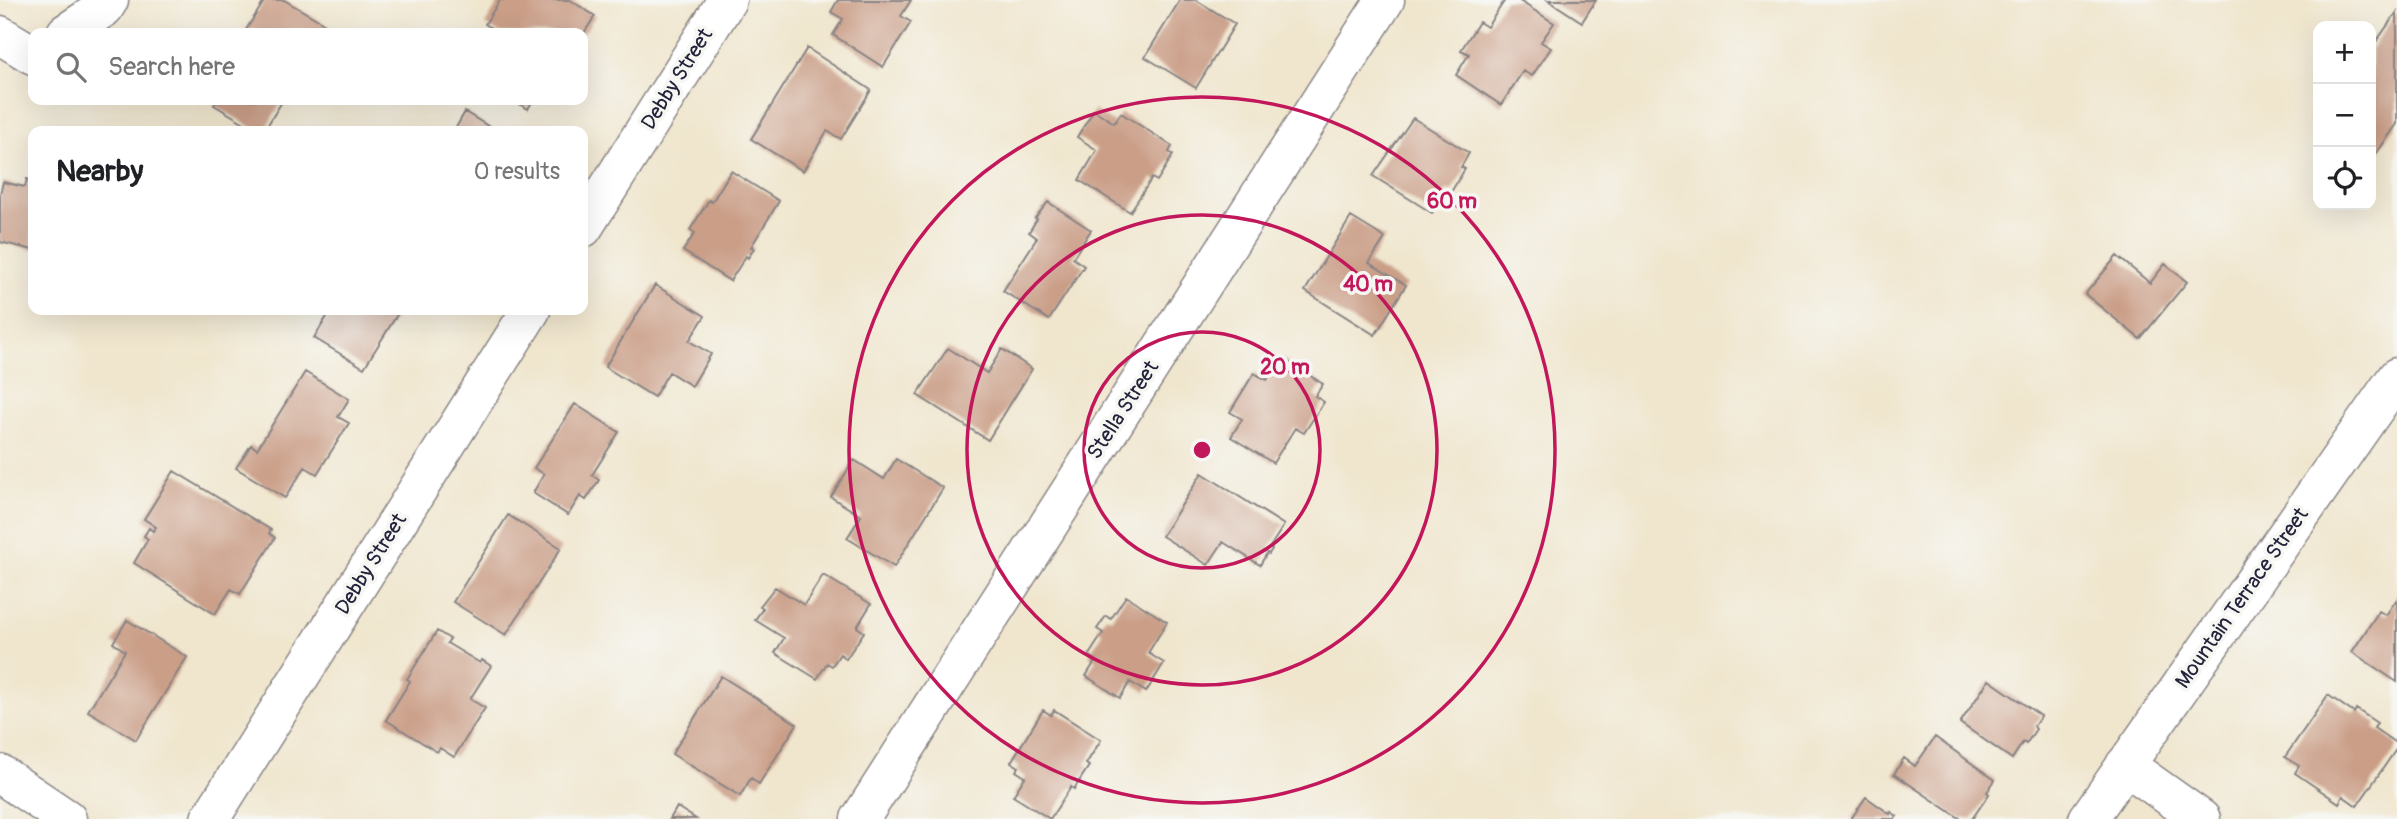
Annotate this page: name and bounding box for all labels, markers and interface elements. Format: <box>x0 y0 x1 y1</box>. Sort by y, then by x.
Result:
map controls <box>2313 21 2376 210</box>
button: + <box>2313 21 2376 84</box>
street label: Debby Street <box>635 23 719 135</box>
search box <box>28 28 588 105</box>
icon: search <box>52 48 90 86</box>
text: Search here <box>108 51 235 83</box>
button: − <box>2313 84 2376 147</box>
button: locate <box>2313 147 2376 210</box>
text: Nearby <box>56 153 143 190</box>
text: 0 results <box>474 157 560 186</box>
text: 60 m <box>1427 188 1477 215</box>
text: 40 m <box>1343 271 1393 298</box>
text: 20 m <box>1260 354 1310 381</box>
street label: Stella Street <box>1081 355 1165 464</box>
centre of rings <box>1190 438 1214 462</box>
street label: Mountain Terrace Street <box>2169 502 2315 694</box>
street label: Debby Street <box>329 508 413 620</box>

